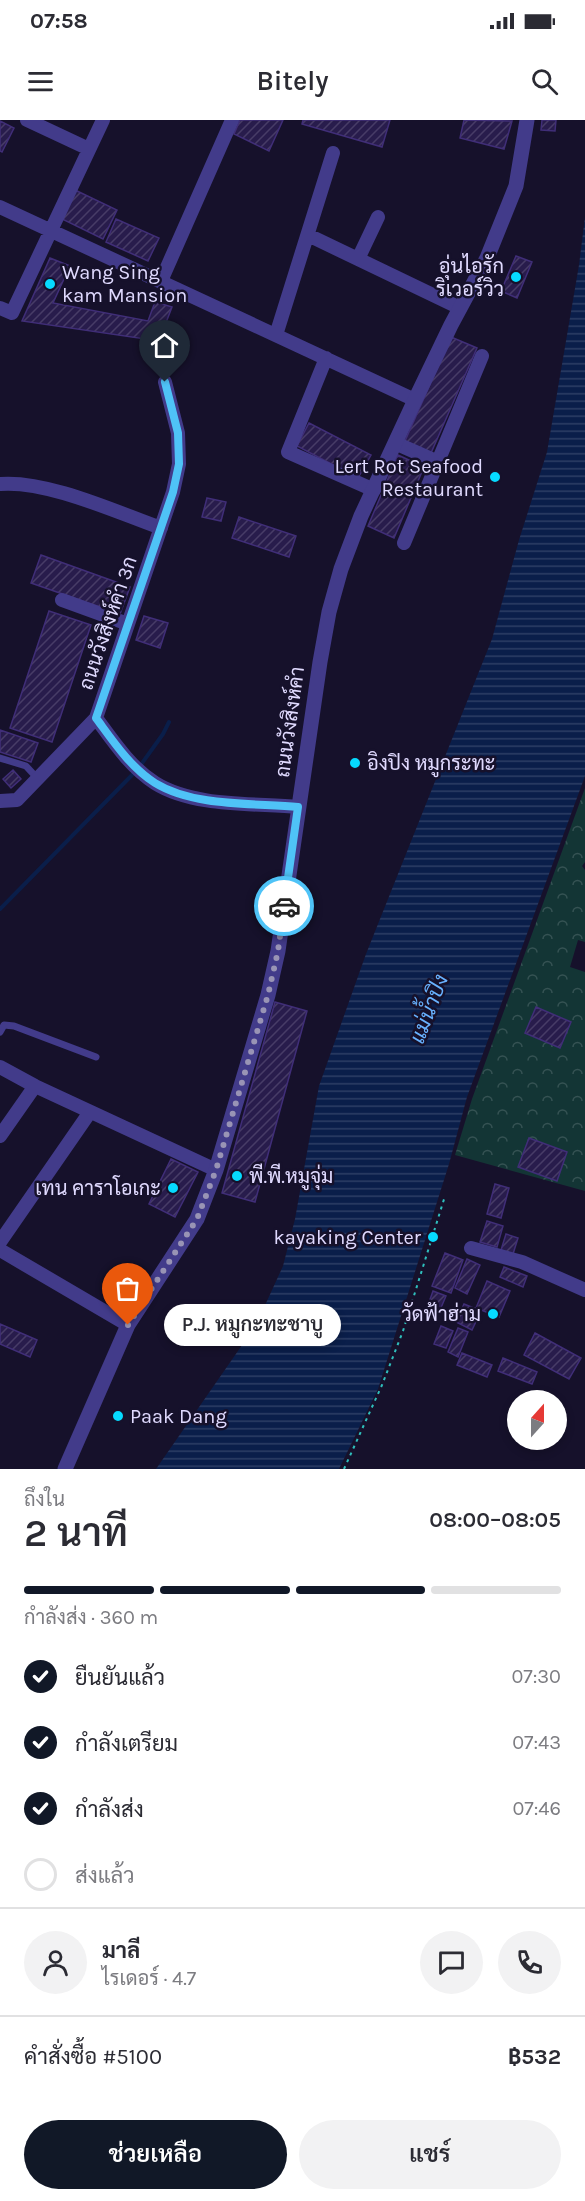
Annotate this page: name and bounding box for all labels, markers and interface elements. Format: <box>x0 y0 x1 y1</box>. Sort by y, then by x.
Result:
text: 07:58 <box>30 8 88 34</box>
icon: menu <box>24 65 57 98</box>
text: Bitely <box>257 65 328 97</box>
icon: search <box>528 65 561 98</box>
place label: อุ่นไอรัก ริเวอร์วิว <box>435 253 504 301</box>
place label: Wang Sing kam Mansion <box>62 261 187 307</box>
marker: อุ่นไอรัก ริเวอร์วิว <box>509 270 523 284</box>
marker: Wang Sing kam Mansion <box>43 277 57 291</box>
pin <box>139 320 190 382</box>
icon: home <box>148 329 181 362</box>
place label: Lert Rot Seafood Restaurant <box>335 455 483 501</box>
marker: Lert Rot Seafood Restaurant <box>488 470 502 484</box>
street label: ถนนวังสิงห์คำ 3ก <box>72 552 142 693</box>
street label: ถนนวังสิงห์คำ <box>268 665 309 779</box>
place label: อิงปิง หมูกระทะ <box>367 751 495 778</box>
marker: อิงปิง หมูกระทะ <box>348 756 362 770</box>
courier <box>254 876 314 936</box>
icon: car <box>268 890 301 923</box>
water label: แม่น้ำปิง <box>399 969 453 1047</box>
place label: พี.พี.หมูจุ่ม <box>249 1163 333 1191</box>
marker: พี.พี.หมูจุ่ม <box>230 1169 244 1183</box>
place label: เทน คาราโอเกะ <box>35 1175 161 1200</box>
marker: เทน คาราโอเกะ <box>166 1181 180 1195</box>
place label: kayaking Center <box>273 1226 422 1249</box>
marker: kayaking Center <box>426 1230 440 1244</box>
pin <box>102 1263 153 1325</box>
icon: bag <box>111 1272 144 1305</box>
place label: วัดฟ้าฮ่าม <box>402 1302 481 1326</box>
callout: P.J. หมูกะทะชาบู <box>164 1304 341 1346</box>
marker: วัดฟ้าฮ่าม <box>486 1307 500 1321</box>
text: P.J. หมูกะทะชาบู <box>182 1313 323 1336</box>
north arrow <box>507 1390 567 1450</box>
map controls <box>507 1390 567 1450</box>
place label: Paak Dang <box>130 1405 227 1428</box>
marker: Paak Dang <box>111 1409 125 1423</box>
text: ถึงใน <box>24 1488 65 1511</box>
text: 08:00–08:05 <box>429 1507 561 1533</box>
text: 2 นาที <box>24 1510 128 1556</box>
text: กำลังส่ง · 360 m <box>24 1606 158 1629</box>
icon: check <box>24 1660 57 1693</box>
text: ยืนยันแล้ว <box>75 1665 165 1691</box>
text: 07:30 <box>511 1665 561 1688</box>
icon: check <box>24 1726 57 1759</box>
text: กำลังเตรียม <box>75 1731 178 1757</box>
text: 07:43 <box>512 1731 561 1754</box>
icon: check <box>24 1792 57 1825</box>
text: กำลังส่ง <box>75 1797 144 1823</box>
text: 07:46 <box>513 1797 561 1820</box>
text: ส่งแล้ว <box>75 1863 135 1889</box>
button: person <box>24 1931 87 1994</box>
button: chat <box>420 1931 483 1994</box>
button: phone <box>498 1931 561 1994</box>
text: มาลี <box>102 1938 140 1964</box>
text: ไรเดอร์ · 4.7 <box>102 1967 196 1990</box>
text: คำสั่งซื้อ #5100 <box>24 2044 162 2070</box>
text: ฿532 <box>508 2044 561 2070</box>
button: ช่วยเหลือ <box>24 2120 287 2189</box>
button: แชร์ <box>299 2120 561 2189</box>

